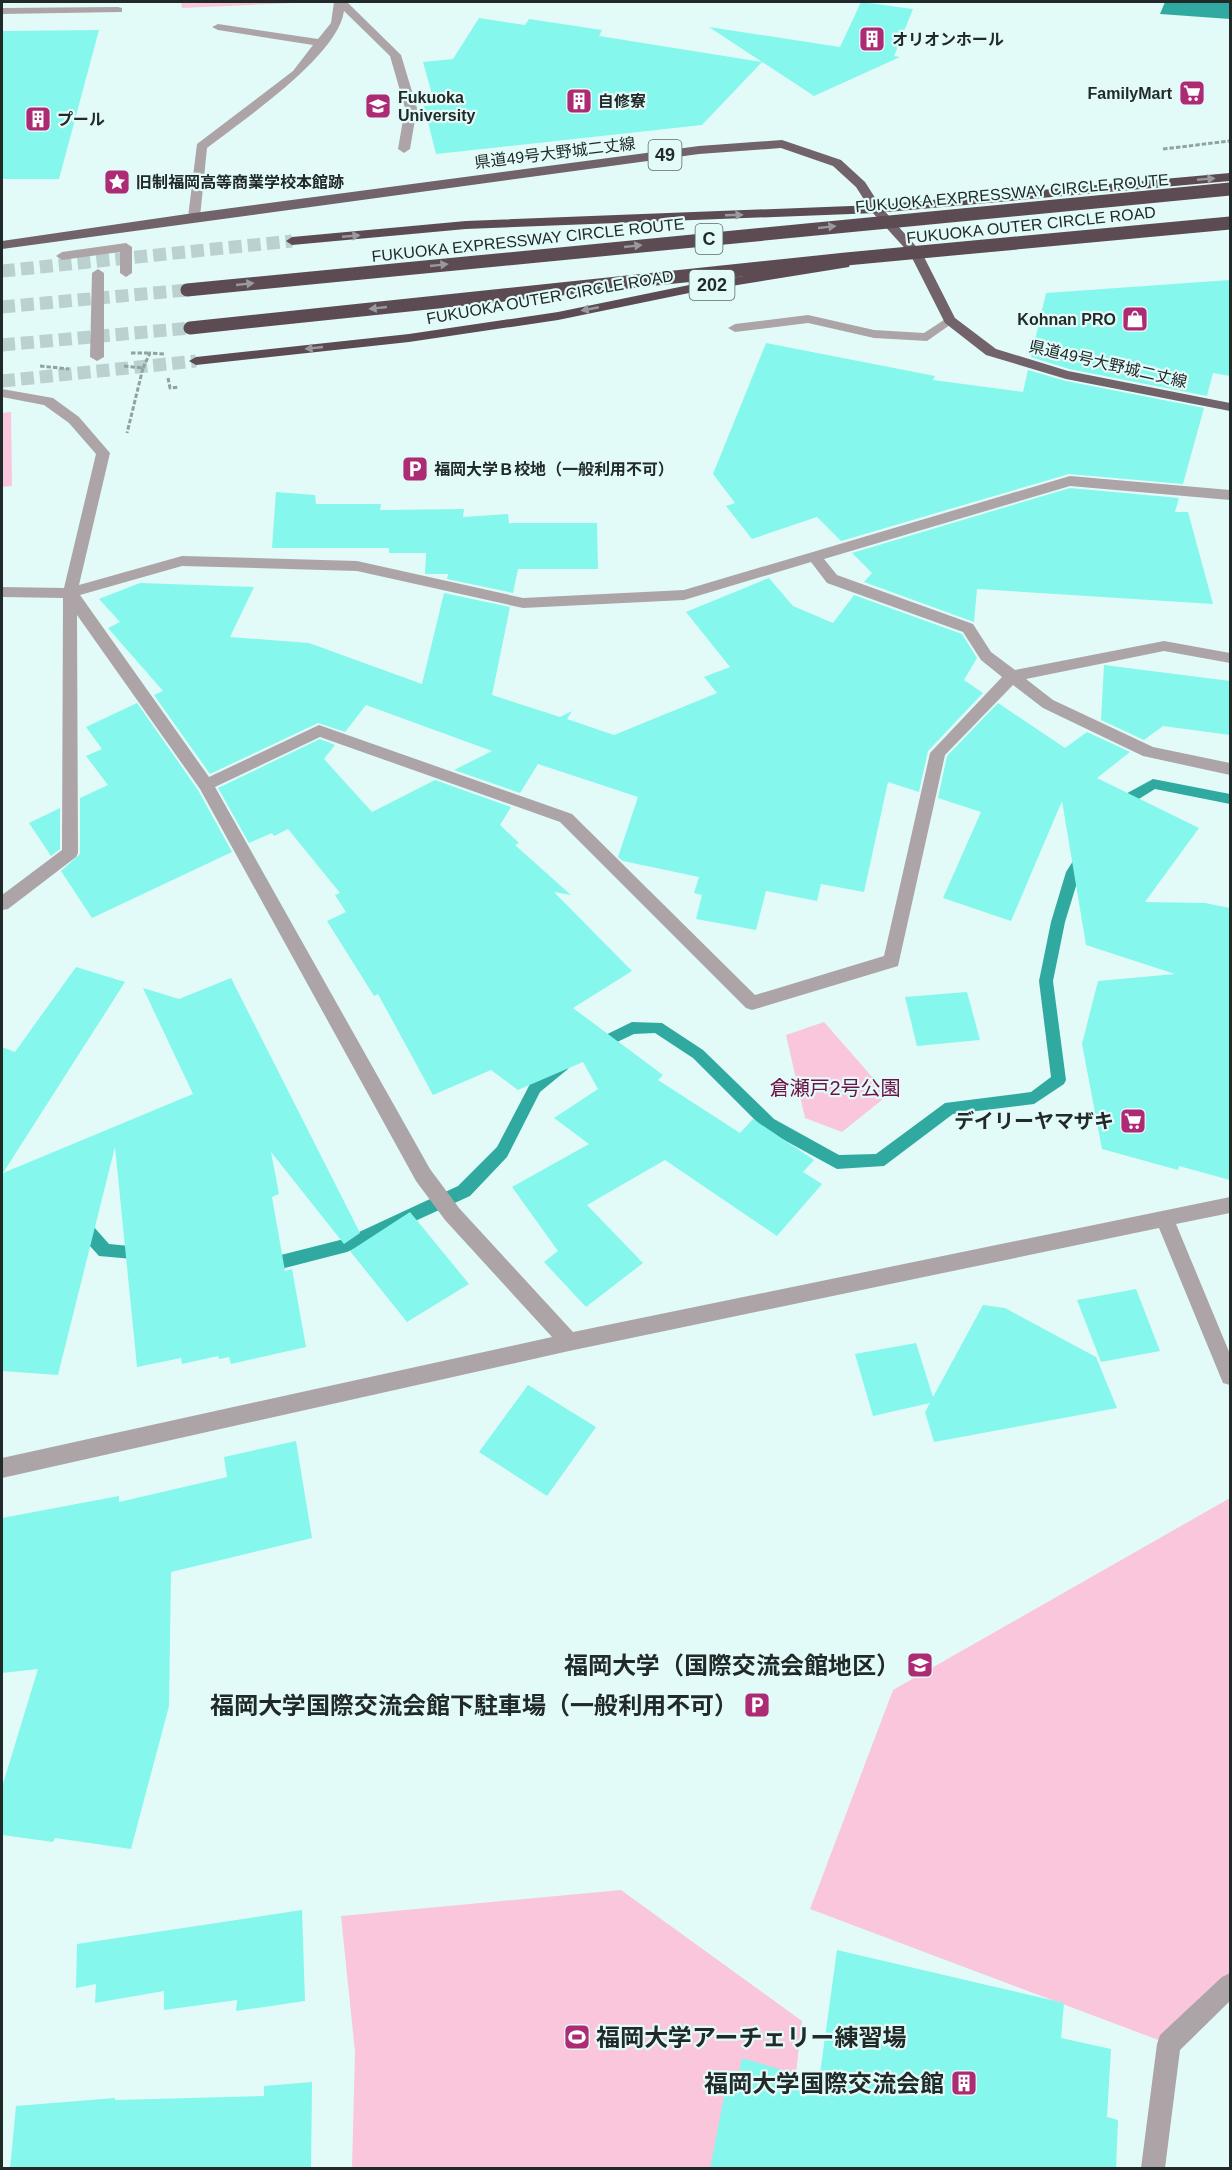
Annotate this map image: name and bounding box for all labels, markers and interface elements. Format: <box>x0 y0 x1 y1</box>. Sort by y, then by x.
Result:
building icon: オリオンホール <box>857 24 887 54</box>
place label: オリオンホール <box>892 31 1004 48</box>
supermarket icon: FamilyMart <box>1177 78 1207 108</box>
place label: FamilyMart <box>1088 85 1173 102</box>
building icon: 自修寮 <box>564 86 594 116</box>
place label: Fukuoka University <box>398 89 475 124</box>
school or university icon: Fukuoka University <box>363 91 393 121</box>
place label: 自修寮 <box>598 93 646 110</box>
building icon: プール <box>23 104 53 134</box>
place label: プール <box>57 111 105 128</box>
street label: 県道49号大野城二丈線 <box>474 135 636 171</box>
road number: 49 <box>648 140 682 170</box>
place icon: 旧制福岡高等商業学校本館跡 <box>102 167 132 197</box>
street label: FUKUOKA EXPRESSWAY CIRCLE ROUTE <box>855 171 1169 215</box>
place label: 旧制福岡高等商業学校本館跡 <box>136 173 344 191</box>
one-way arrow <box>1197 174 1216 184</box>
street label: FUKUOKA OUTER CIRCLE ROAD <box>905 203 1157 247</box>
one-way arrow <box>725 210 744 219</box>
street label: FUKUOKA EXPRESSWAY CIRCLE ROUTE <box>371 215 685 265</box>
one-way arrow <box>818 222 837 232</box>
road number: C <box>696 224 722 254</box>
one-way arrow <box>341 231 360 241</box>
one-way arrow <box>624 241 643 251</box>
one-way arrow <box>430 260 449 270</box>
street label: FUKUOKA OUTER CIRCLE ROAD <box>425 267 675 327</box>
road number: 202 <box>690 270 734 300</box>
one-way arrow <box>236 279 255 289</box>
one-way arrow <box>369 303 388 313</box>
shop icon: Kohnan PRO <box>1120 304 1150 334</box>
one-way arrow <box>581 305 600 314</box>
place label: Kohnan PRO <box>1017 311 1116 328</box>
street label: 県道49号大野城二丈線 <box>1027 338 1189 390</box>
one-way arrow <box>305 343 324 353</box>
parking icon: 福岡大学Ｂ校地（一般利用不可） <box>400 454 430 484</box>
place label: 福岡大学Ｂ校地（一般利用不可） <box>434 461 674 478</box>
park label: 倉瀬戸2号公園 <box>769 1077 901 1099</box>
supermarket icon: デイリーヤマザキ <box>1118 1106 1148 1136</box>
place label: デイリーヤマザキ <box>954 1110 1114 1132</box>
school or university icon: 福岡大学（国際交流会館地区） <box>905 1650 935 1680</box>
place label: 福岡大学（国際交流会館地区） <box>564 1652 900 1679</box>
parking icon: 福岡大学国際交流会館下駐車場（一般利用不可） <box>742 1690 772 1720</box>
place label: 福岡大学国際交流会館下駐車場（一般利用不可） <box>210 1692 738 1719</box>
sports icon: 福岡大学アーチェリー練習場 <box>562 2022 592 2052</box>
place label: 福岡大学アーチェリー練習場 <box>596 2024 907 2051</box>
building icon: 福岡大学国際交流会館 <box>949 2068 979 2098</box>
place label: 福岡大学国際交流会館 <box>704 2070 944 2097</box>

